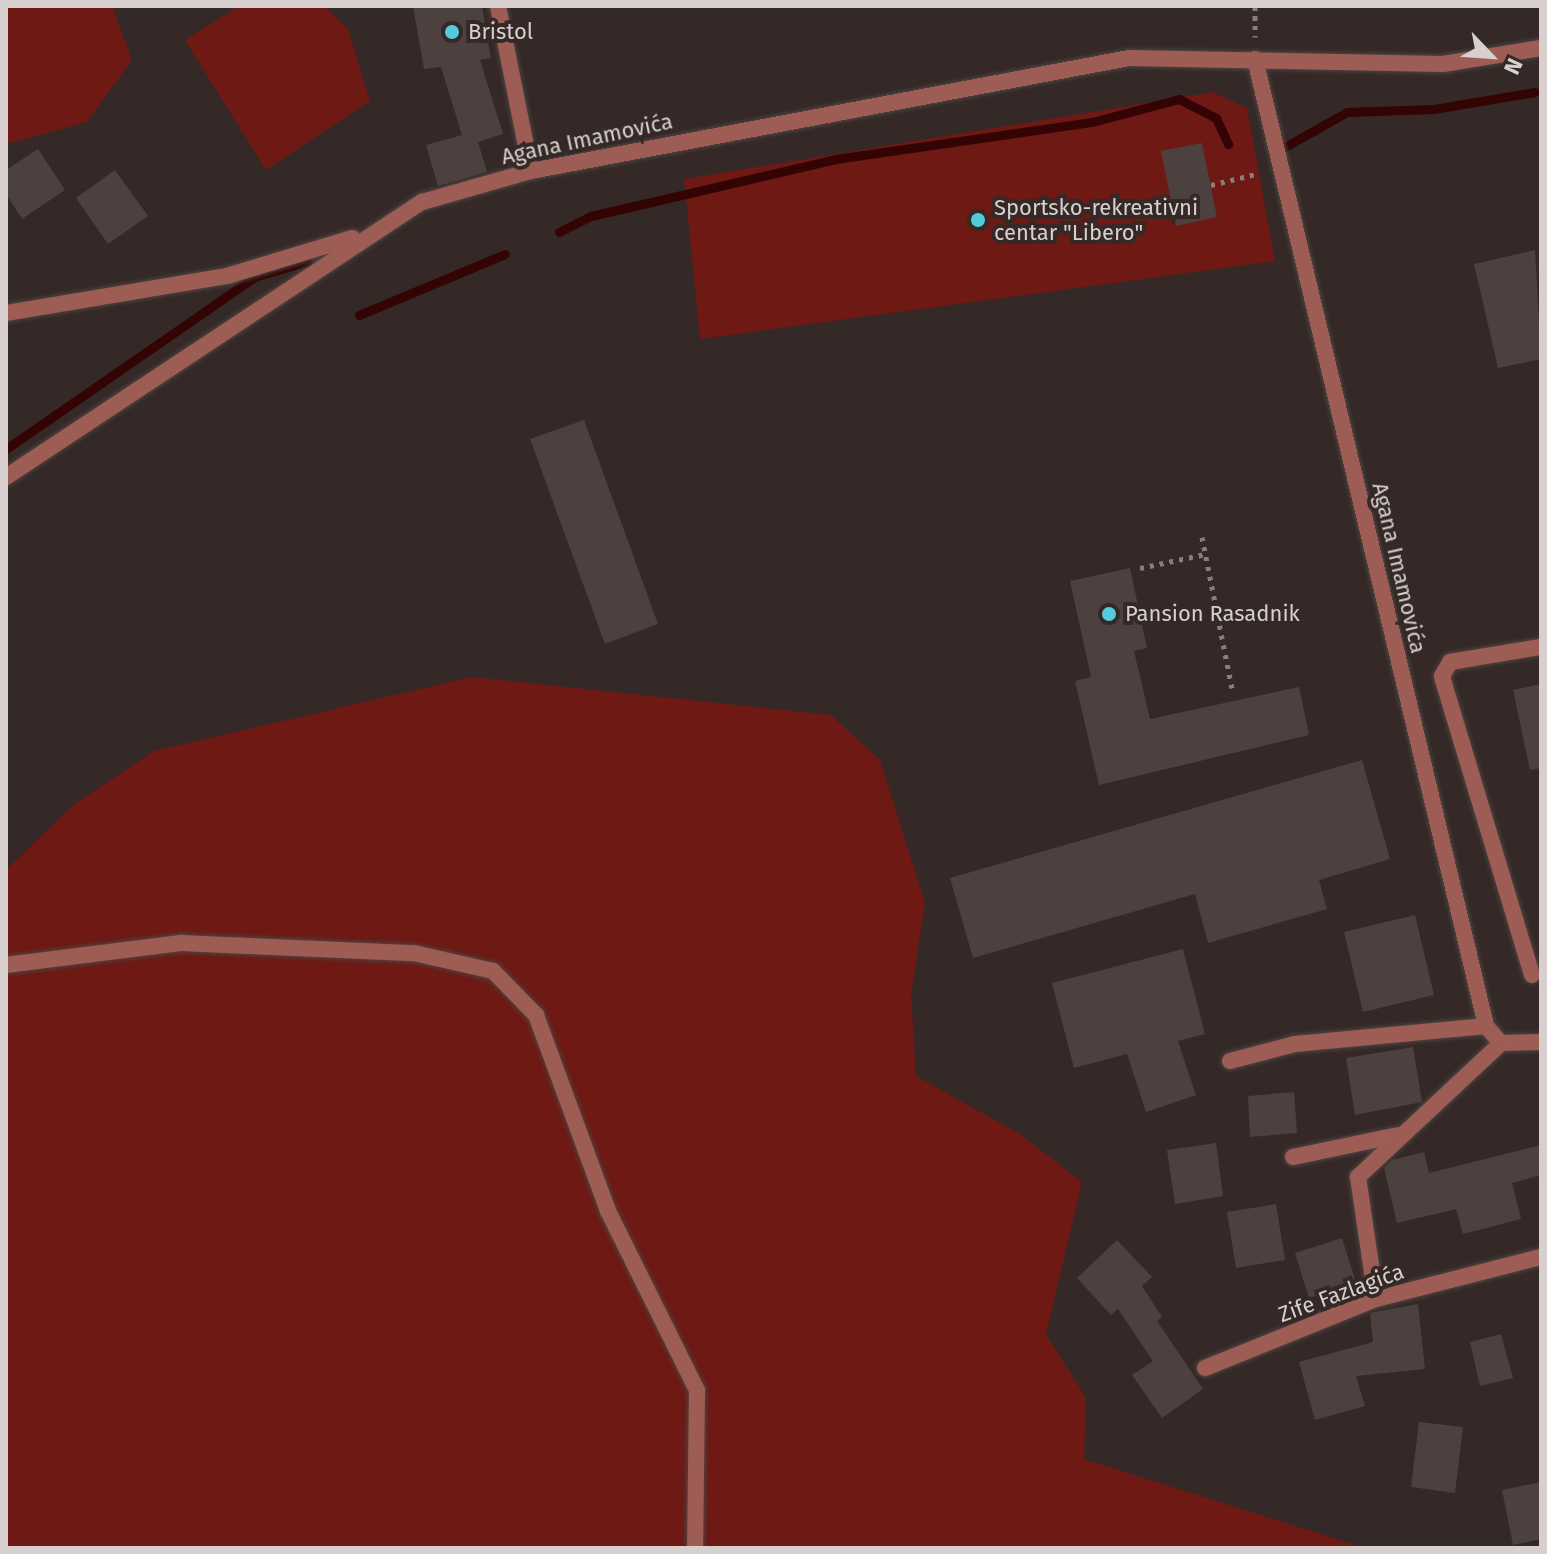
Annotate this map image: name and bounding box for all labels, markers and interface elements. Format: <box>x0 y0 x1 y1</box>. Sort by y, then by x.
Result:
north arrow <box>1451 16 1531 96</box>
place label: Bristol <box>468 19 533 45</box>
marker: Bristol <box>443 23 461 41</box>
text: N <box>1498 54 1529 79</box>
street label: Agana Imamovića <box>499 108 675 170</box>
place label: Sportsko-rekreativni centar "Libero" <box>994 194 1198 246</box>
marker: Sportsko-rekreativni centar "Libero" <box>969 211 987 229</box>
street label: Agana Imamovića <box>1367 480 1431 656</box>
place label: Pansion Rasadnik <box>1125 601 1300 627</box>
marker: Pansion Rasadnik <box>1100 605 1118 623</box>
street label: Zife Fazlagića <box>1275 1258 1407 1328</box>

